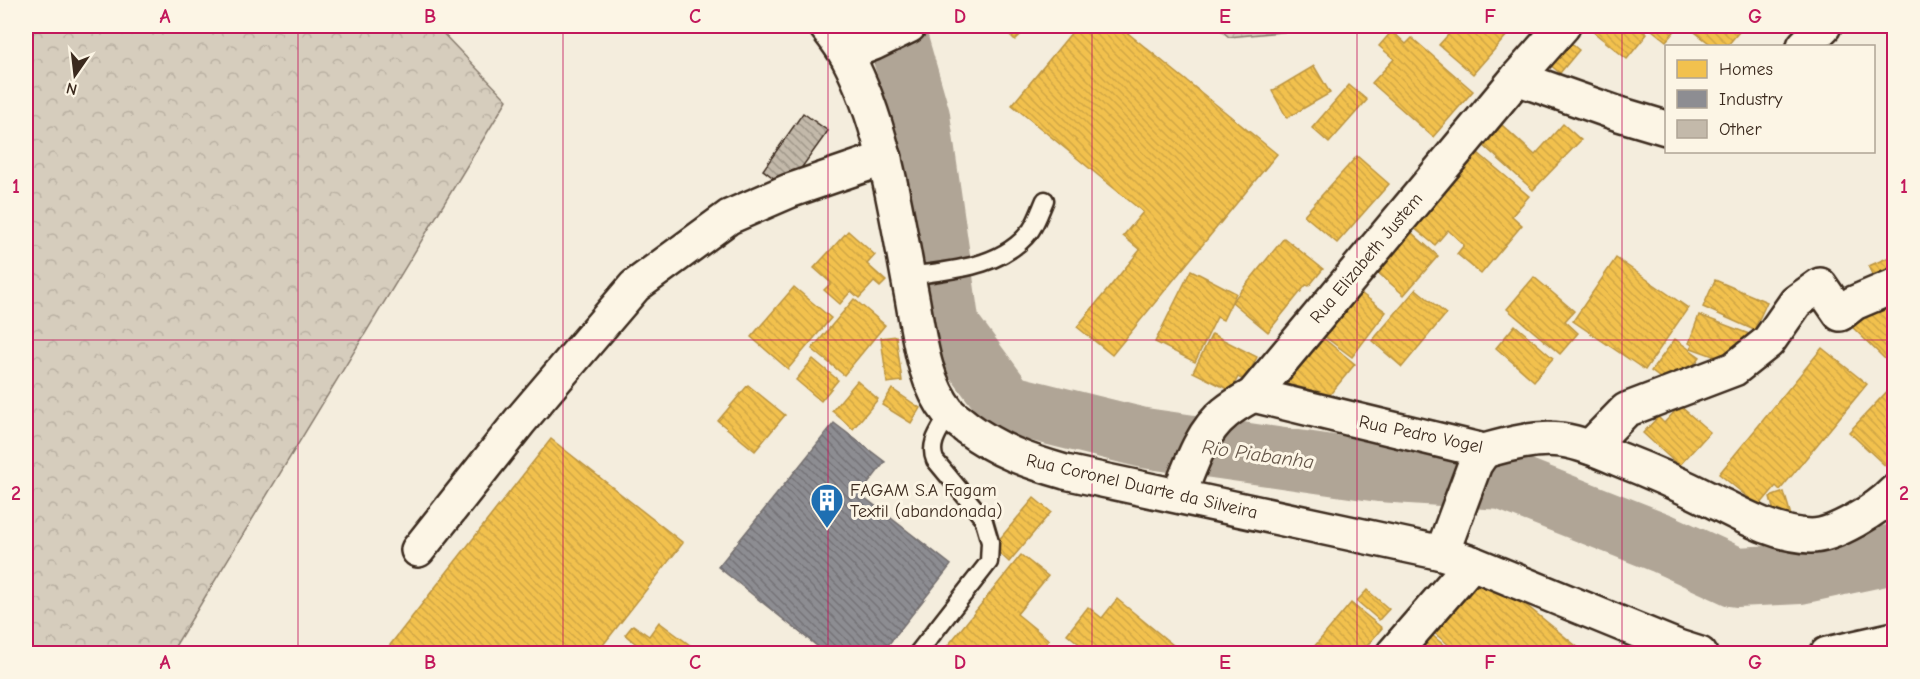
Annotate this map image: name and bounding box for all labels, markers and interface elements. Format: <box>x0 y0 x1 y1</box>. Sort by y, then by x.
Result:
text: A <box>159 5 171 28</box>
text: B <box>424 5 436 28</box>
text: C <box>689 5 701 28</box>
text: D <box>954 5 966 28</box>
text: E <box>1219 5 1231 28</box>
text: F <box>1484 5 1496 28</box>
text: G <box>1748 5 1762 28</box>
north arrow <box>45 45 105 105</box>
legend <box>1665 45 1875 153</box>
text: Homes <box>1719 59 1773 80</box>
text: N <box>64 79 79 99</box>
text: Industry <box>1719 89 1784 110</box>
text: Other <box>1719 119 1762 140</box>
text: 1 <box>12 175 20 198</box>
text: 1 <box>1900 175 1908 198</box>
street label: Rua Elizabeth Justem <box>1306 189 1427 328</box>
street label: Rua Pedro Vogel <box>1357 411 1485 458</box>
water label: Rio Piabanha <box>1200 435 1315 474</box>
street label: Rua Coronel Duarte da Silveira <box>1024 450 1260 523</box>
place label: FAGAM S.A Fagam Textil (abandonada) <box>850 480 1002 522</box>
text: 2 <box>11 482 21 505</box>
building icon: FAGAM S.A Fagam Textil (abandonada) <box>809 482 845 529</box>
text: 2 <box>1899 482 1909 505</box>
text: A <box>159 651 171 674</box>
text: B <box>424 651 436 674</box>
text: C <box>689 651 701 674</box>
text: D <box>954 651 966 674</box>
text: E <box>1219 651 1231 674</box>
text: F <box>1484 651 1496 674</box>
text: G <box>1748 651 1762 674</box>

